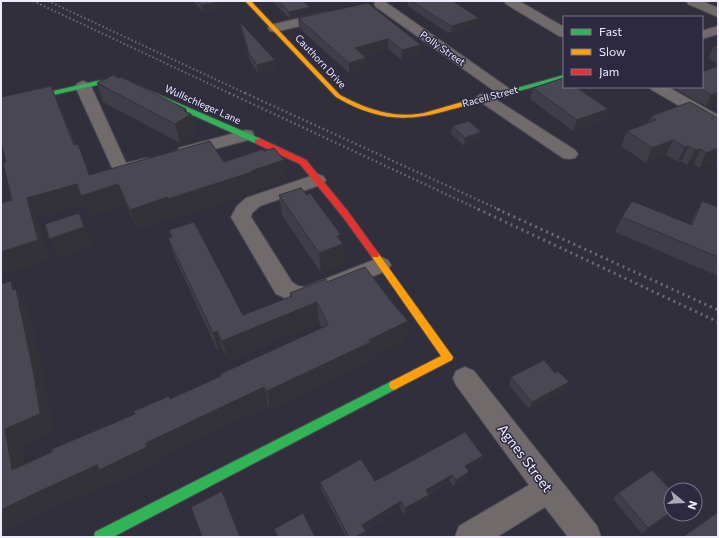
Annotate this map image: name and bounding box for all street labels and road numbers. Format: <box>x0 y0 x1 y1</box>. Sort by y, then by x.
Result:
street label: Polly Street <box>418 28 468 68</box>
street label: Cauthorn Drive <box>293 32 349 90</box>
street label: Wullschleger Lane <box>163 82 243 126</box>
street label: Racell Street <box>461 83 519 109</box>
street label: Agnes Street <box>494 420 557 495</box>

